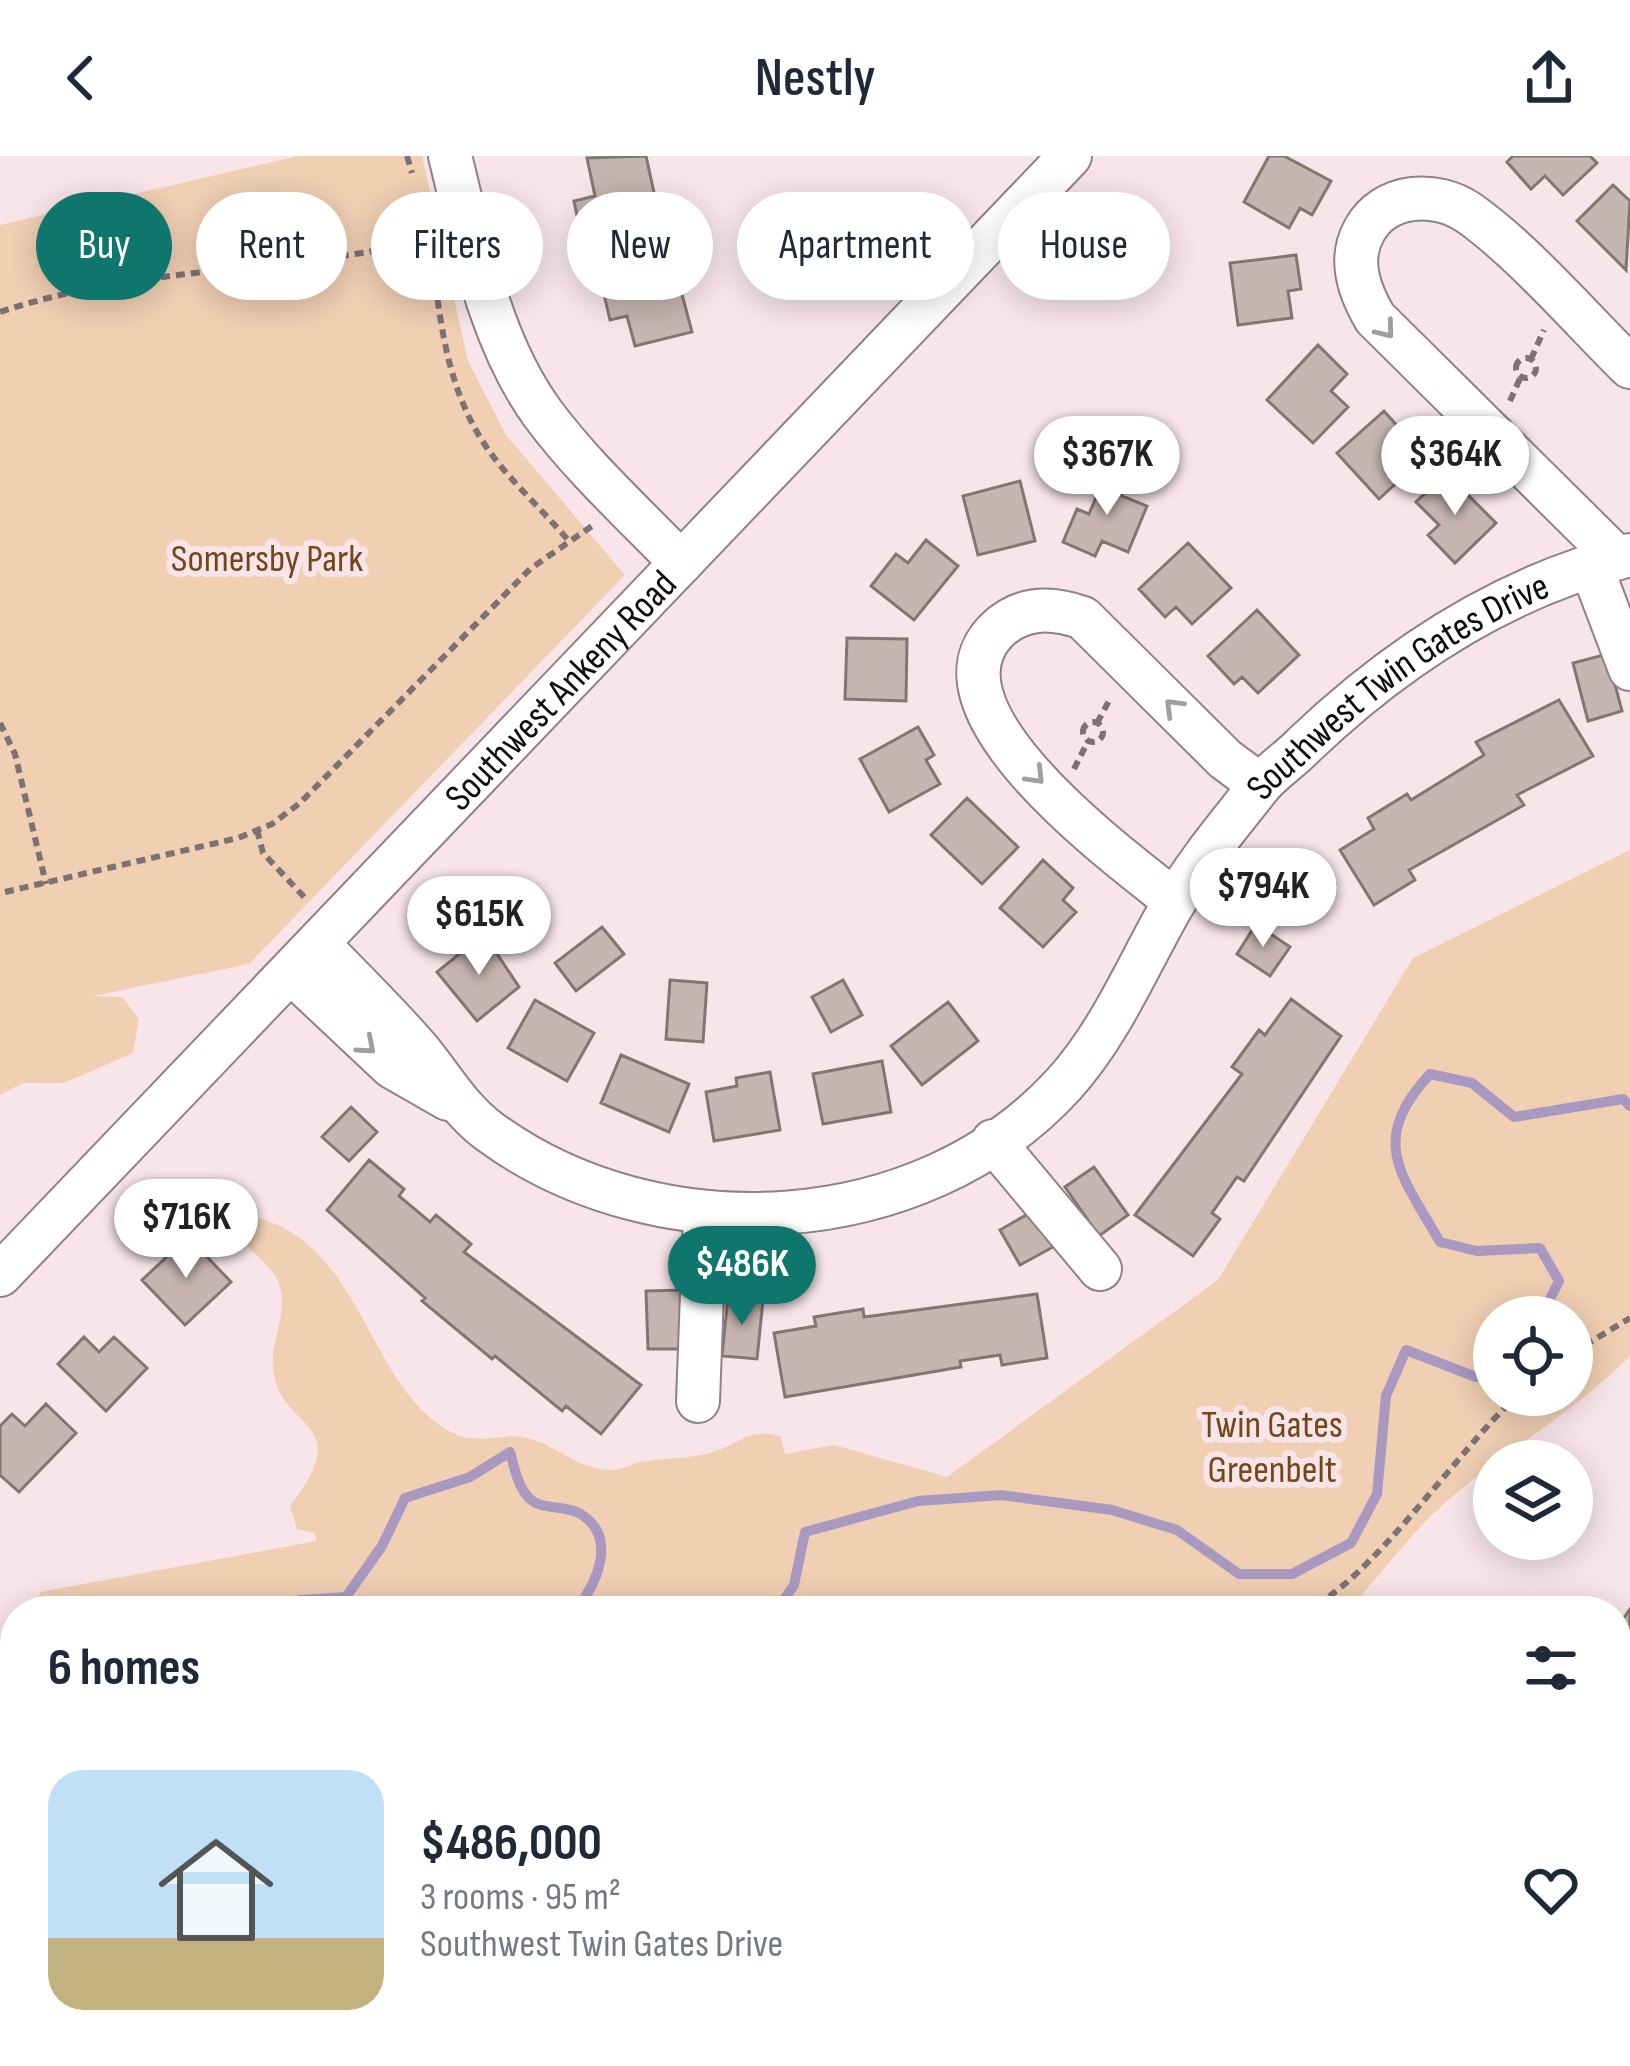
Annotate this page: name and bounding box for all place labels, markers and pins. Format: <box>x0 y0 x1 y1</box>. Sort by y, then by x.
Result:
pin: $367K <box>1023 416 1191 518</box>
pin: $364K <box>1371 416 1539 518</box>
pin: $794K <box>1179 848 1347 950</box>
pin: $615K <box>395 876 563 978</box>
pin: $716K <box>102 1179 270 1281</box>
pin: $486K <box>658 1226 826 1328</box>

